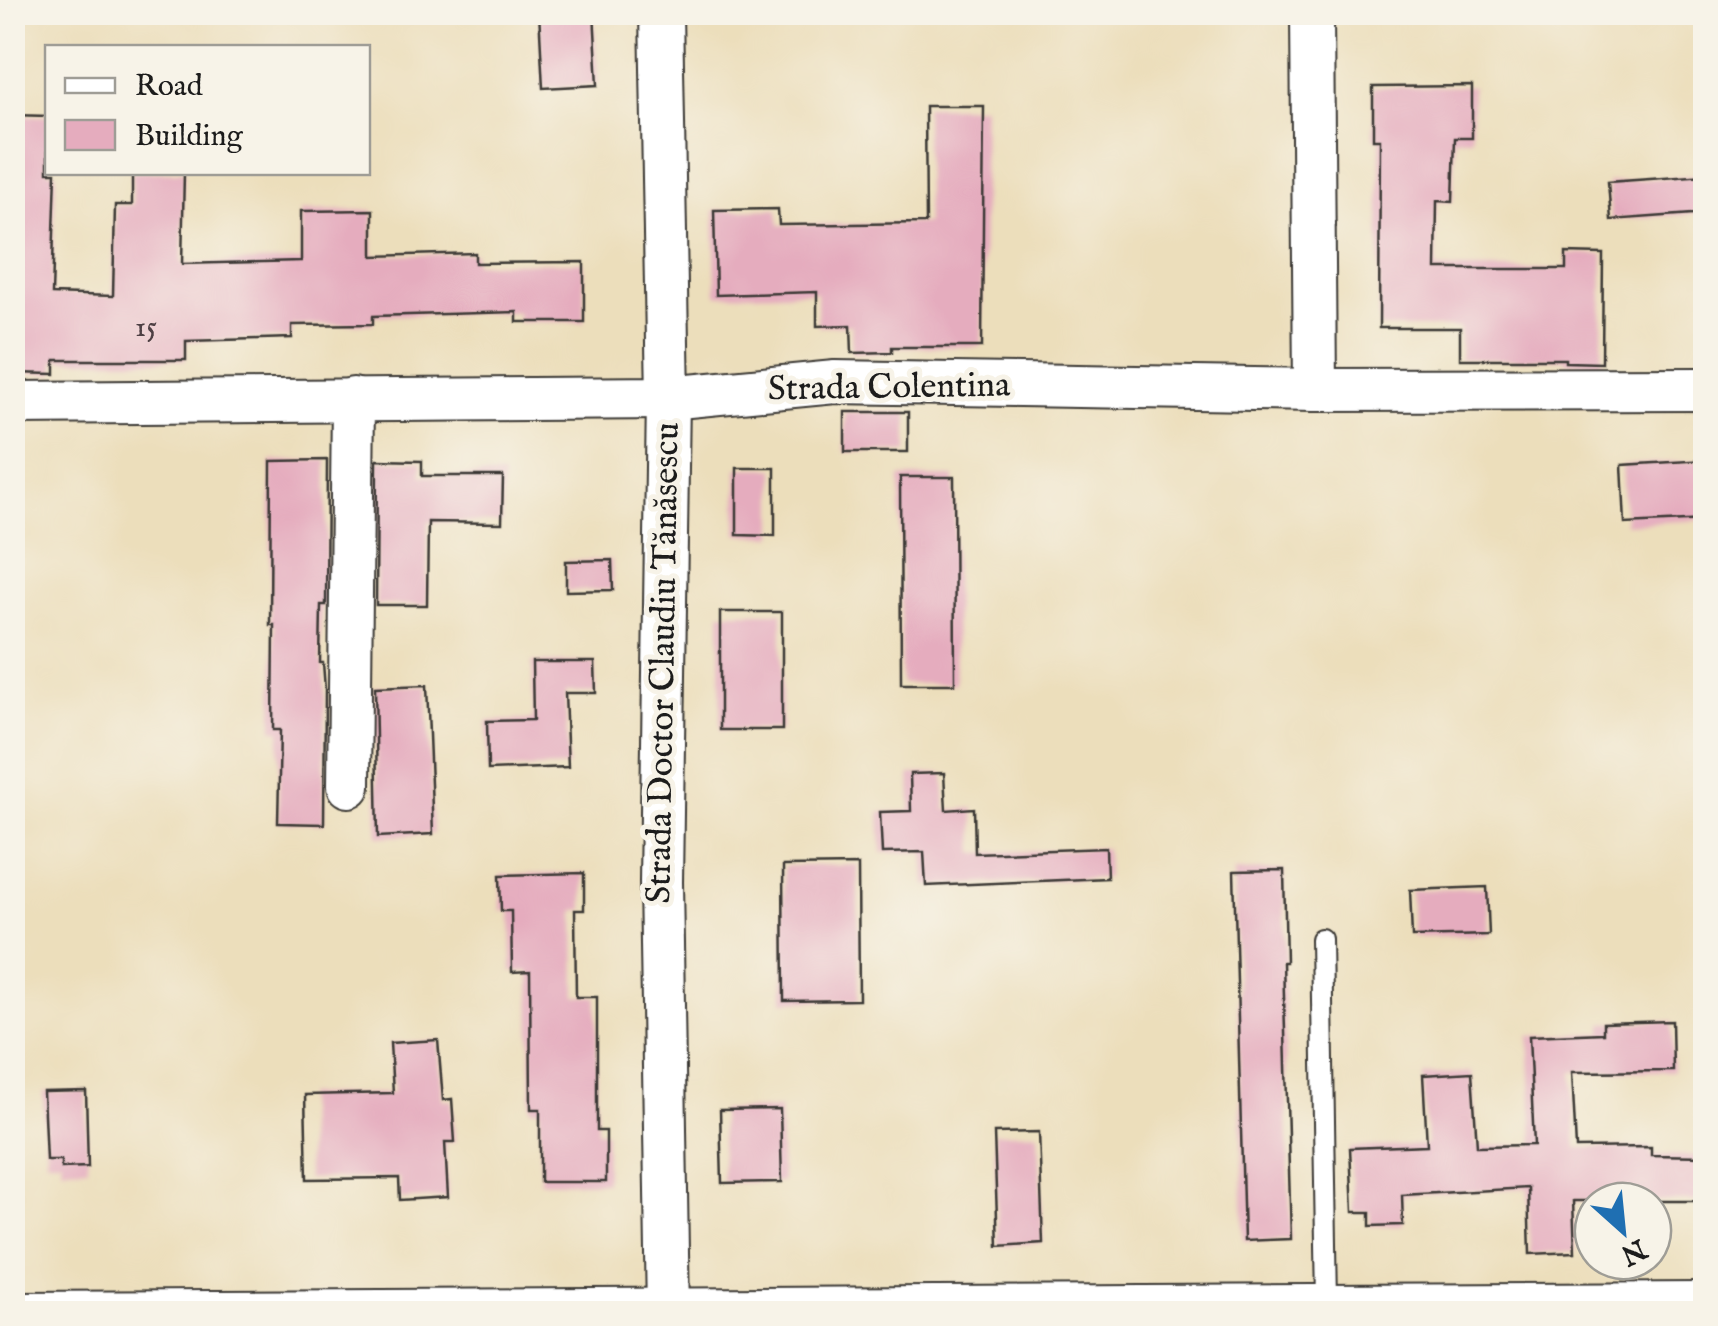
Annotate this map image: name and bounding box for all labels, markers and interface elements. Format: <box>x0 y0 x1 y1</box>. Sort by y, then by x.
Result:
legend <box>45 45 370 175</box>
text: Road <box>135 68 204 106</box>
text: Building <box>135 118 244 156</box>
house number: 15 <box>135 309 157 347</box>
street label: Strada Colentina <box>767 363 1011 413</box>
street label: Strada Doctor Claudiu Tănăsescu <box>637 422 691 904</box>
north arrow <box>1573 1181 1673 1281</box>
text: N <box>1614 1229 1653 1272</box>

